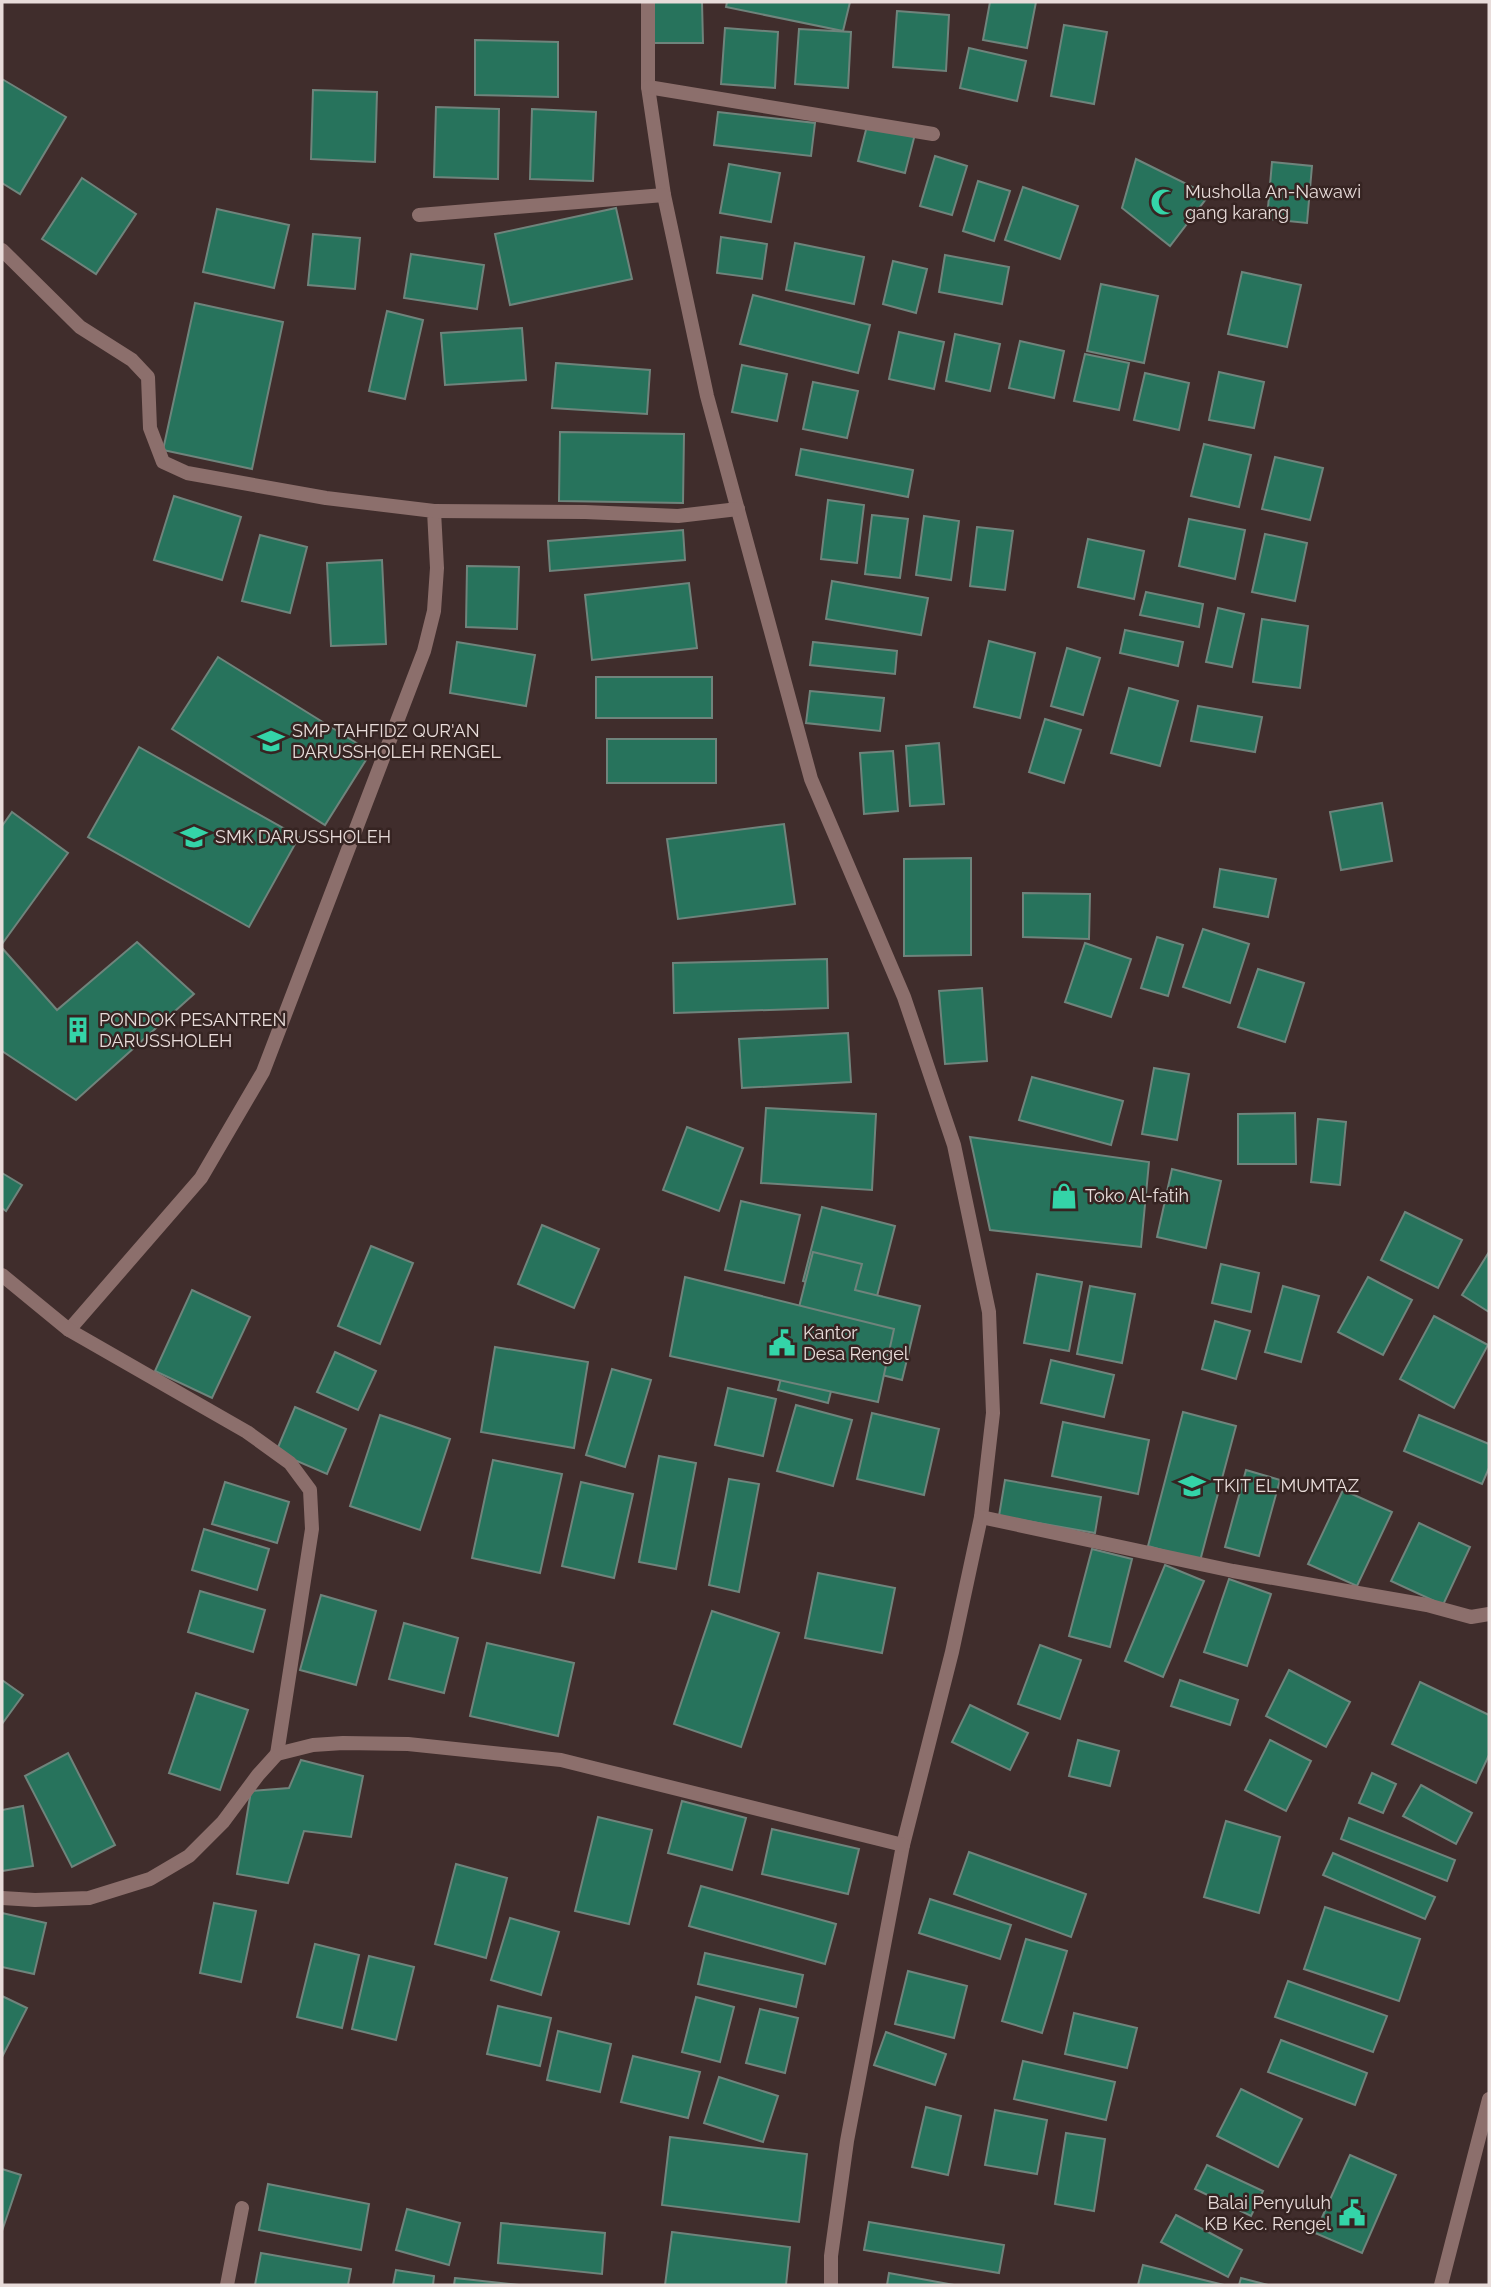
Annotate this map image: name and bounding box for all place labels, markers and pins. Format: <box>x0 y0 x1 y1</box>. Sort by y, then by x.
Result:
place label: Musholla An-Nawawi gang karang <box>1185 181 1361 223</box>
mosque icon: Musholla An-Nawawi gang karang <box>1149 187 1179 217</box>
place label: SMP TAHFIDZ QUR'AN DARUSSHOLEH RENGEL <box>292 720 501 762</box>
school or university icon: SMP TAHFIDZ QUR'AN DARUSSHOLEH RENGEL <box>256 726 286 756</box>
school or university icon: SMK DARUSSHOLEH <box>179 822 209 852</box>
place label: SMK DARUSSHOLEH <box>215 826 391 847</box>
place label: PONDOK PESANTREN DARUSSHOLEH <box>99 1009 286 1051</box>
building icon: PONDOK PESANTREN DARUSSHOLEH <box>63 1015 93 1045</box>
shop icon: Toko Al-fatih <box>1049 1181 1079 1211</box>
place label: Toko Al-fatih <box>1085 1185 1189 1206</box>
place label: Kantor Desa Rengel <box>803 1322 909 1364</box>
public building icon: Kantor Desa Rengel <box>767 1328 797 1358</box>
school or university icon: TKIT EL MUMTAZ <box>1177 1471 1207 1501</box>
place label: TKIT EL MUMTAZ <box>1213 1475 1359 1496</box>
place label: Balai Penyuluh KB Kec. Rengel <box>1204 2192 1331 2234</box>
public building icon: Balai Penyuluh KB Kec. Rengel <box>1337 2198 1367 2228</box>

